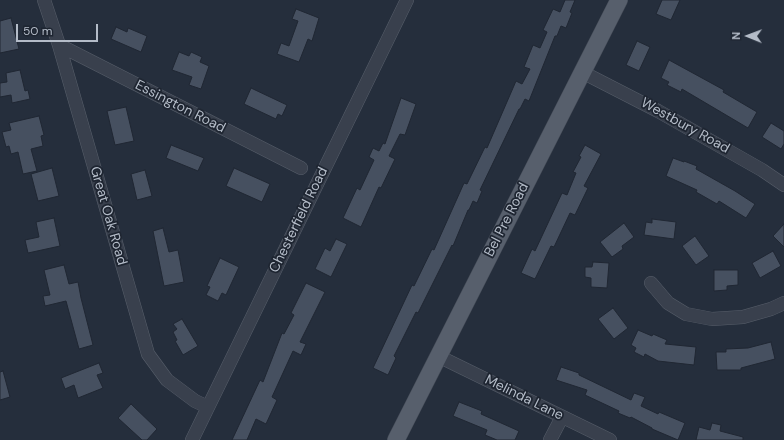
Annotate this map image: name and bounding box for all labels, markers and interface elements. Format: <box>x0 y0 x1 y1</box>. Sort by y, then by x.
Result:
scale bar <box>18 16 100 42</box>
north arrow <box>728 16 768 56</box>
text: 50 m <box>23 23 52 39</box>
text: N <box>729 32 743 40</box>
street label: Essington Road <box>132 77 228 137</box>
street label: Westbury Road <box>638 95 732 157</box>
street label: Great Oak Road <box>86 165 130 267</box>
street label: Chesterfield Road <box>266 165 332 275</box>
street label: Bel Pre Road <box>481 180 533 260</box>
street label: Melinda Lane <box>482 372 566 424</box>

